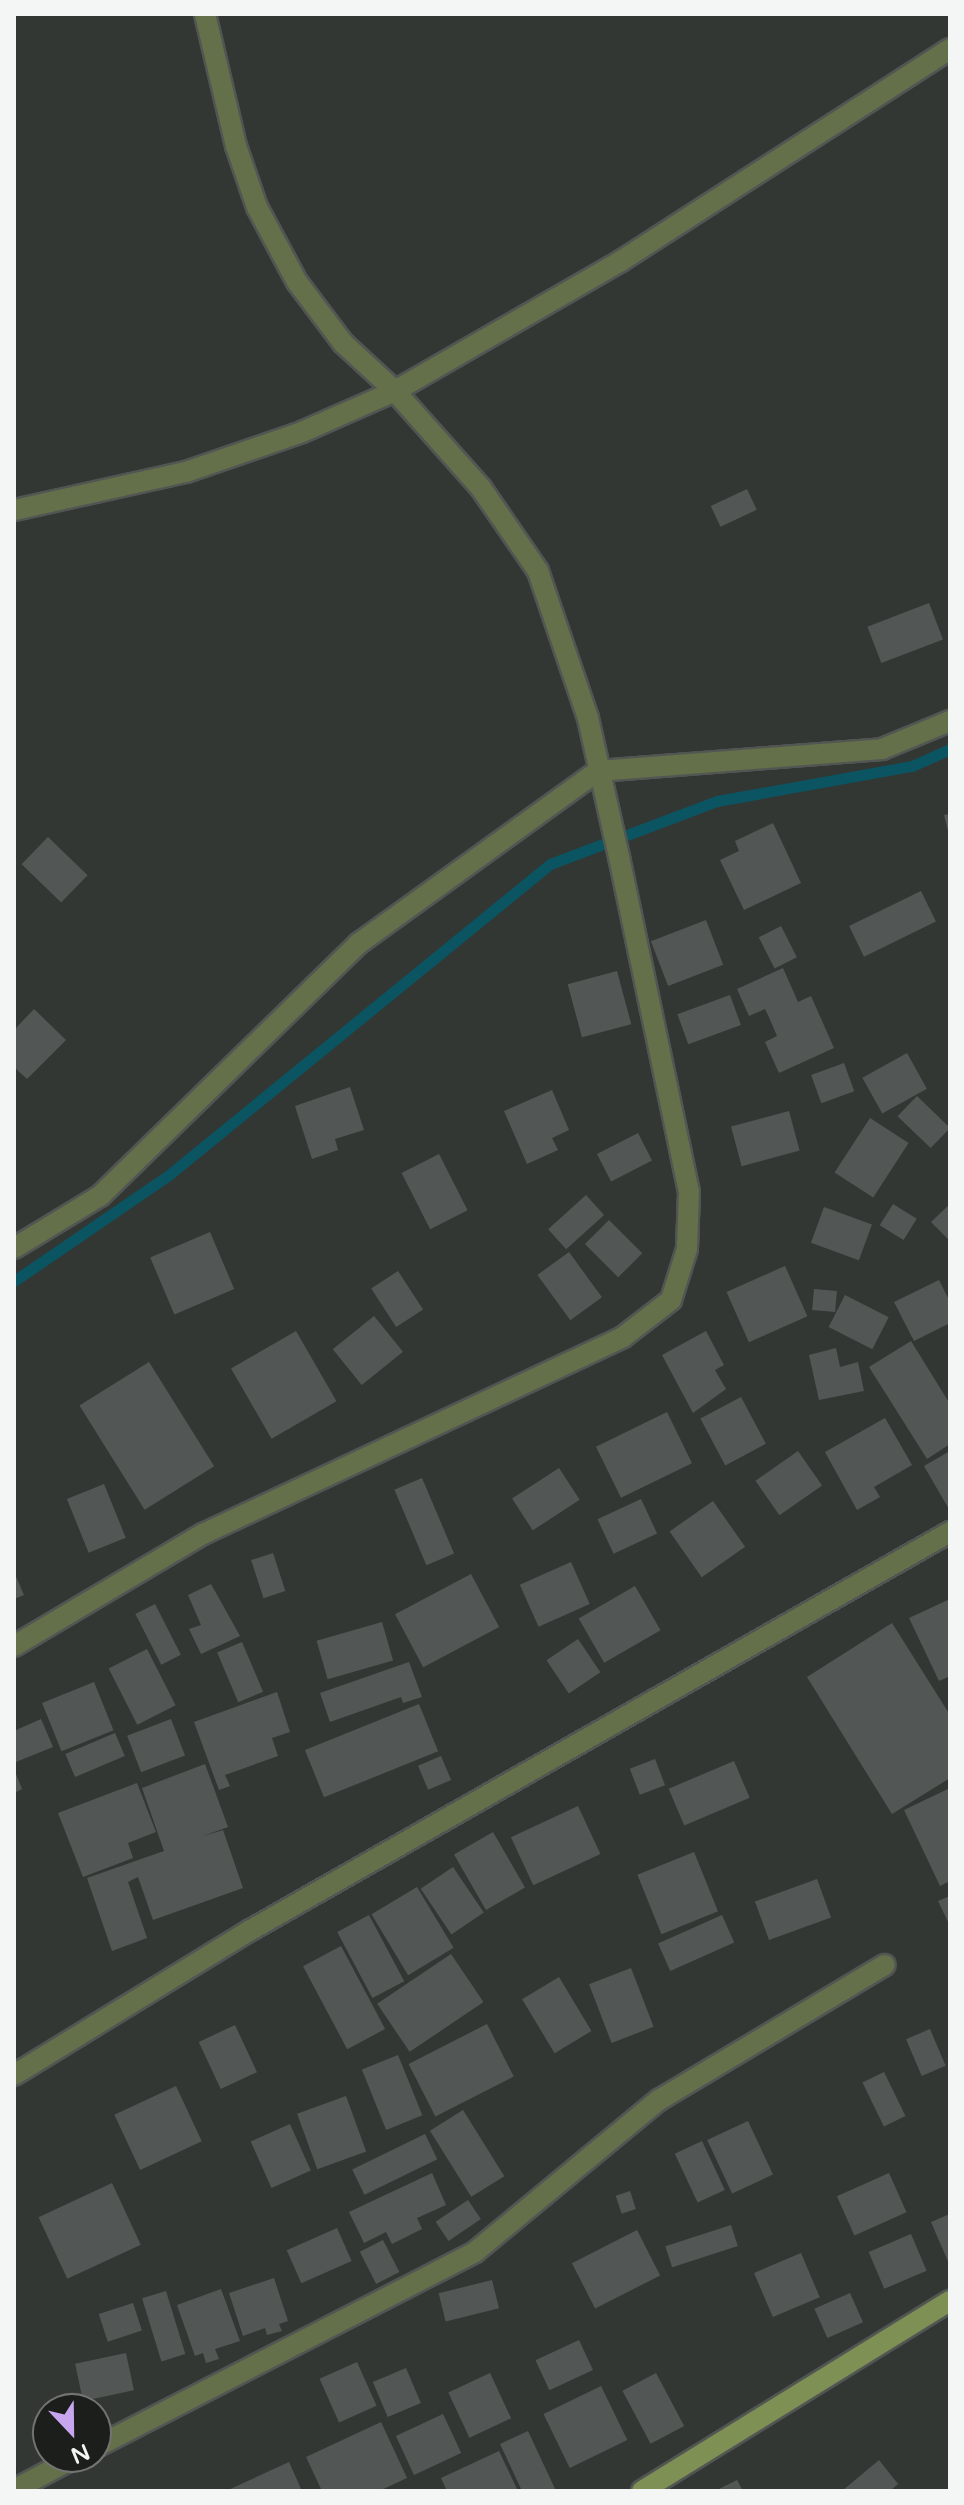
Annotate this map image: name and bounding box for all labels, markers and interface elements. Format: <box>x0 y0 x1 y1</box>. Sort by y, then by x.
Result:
north arrow <box>32 2393 112 2473</box>
text: N <box>67 2438 93 2469</box>

